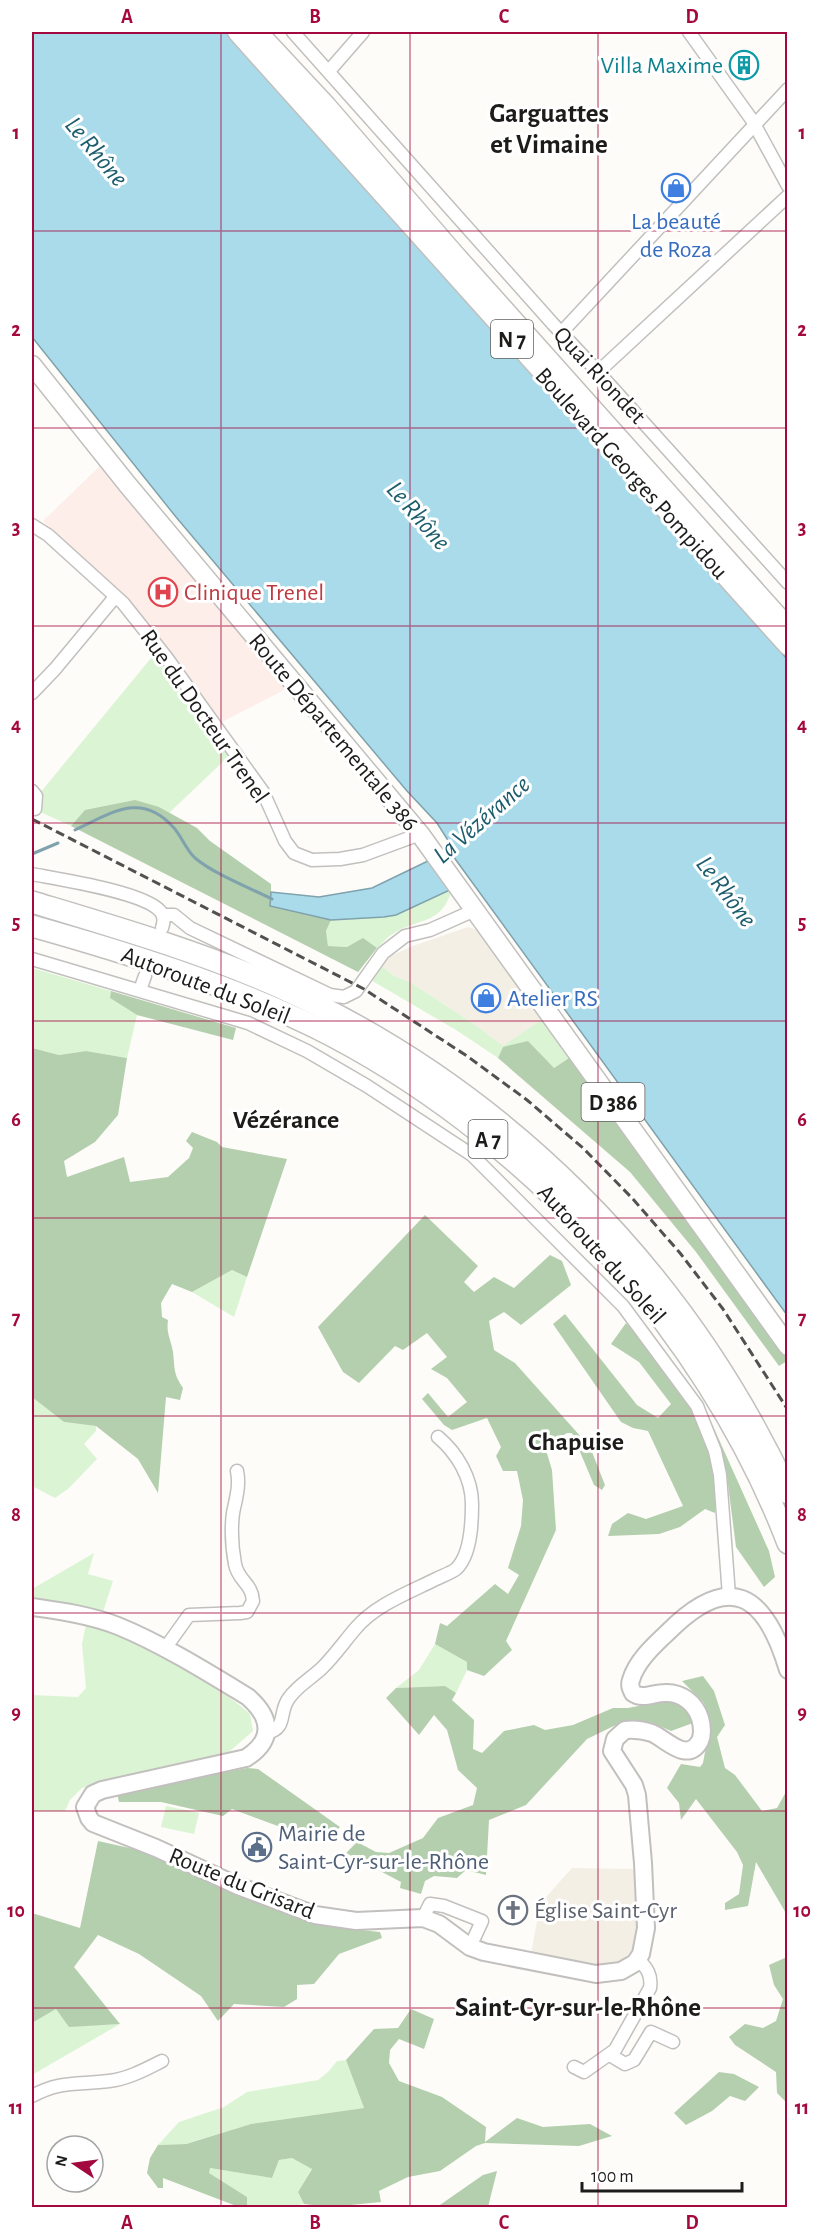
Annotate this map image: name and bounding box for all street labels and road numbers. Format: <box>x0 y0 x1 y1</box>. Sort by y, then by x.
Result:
road number: N 7 <box>491 320 533 358</box>
street label: Quai Riondet <box>549 323 650 429</box>
street label: Boulevard Georges Pompidou <box>530 363 732 584</box>
street label: Rue du Docteur Trenel <box>135 625 273 808</box>
street label: Route Départementale 386 <box>244 629 423 836</box>
street label: Autoroute du Soleil <box>118 943 293 1029</box>
road number: D 386 <box>582 1083 644 1121</box>
road number: A 7 <box>468 1120 508 1158</box>
street label: Autoroute du Soleil <box>533 1180 670 1329</box>
street label: Route du Grisard <box>165 1844 318 1924</box>

